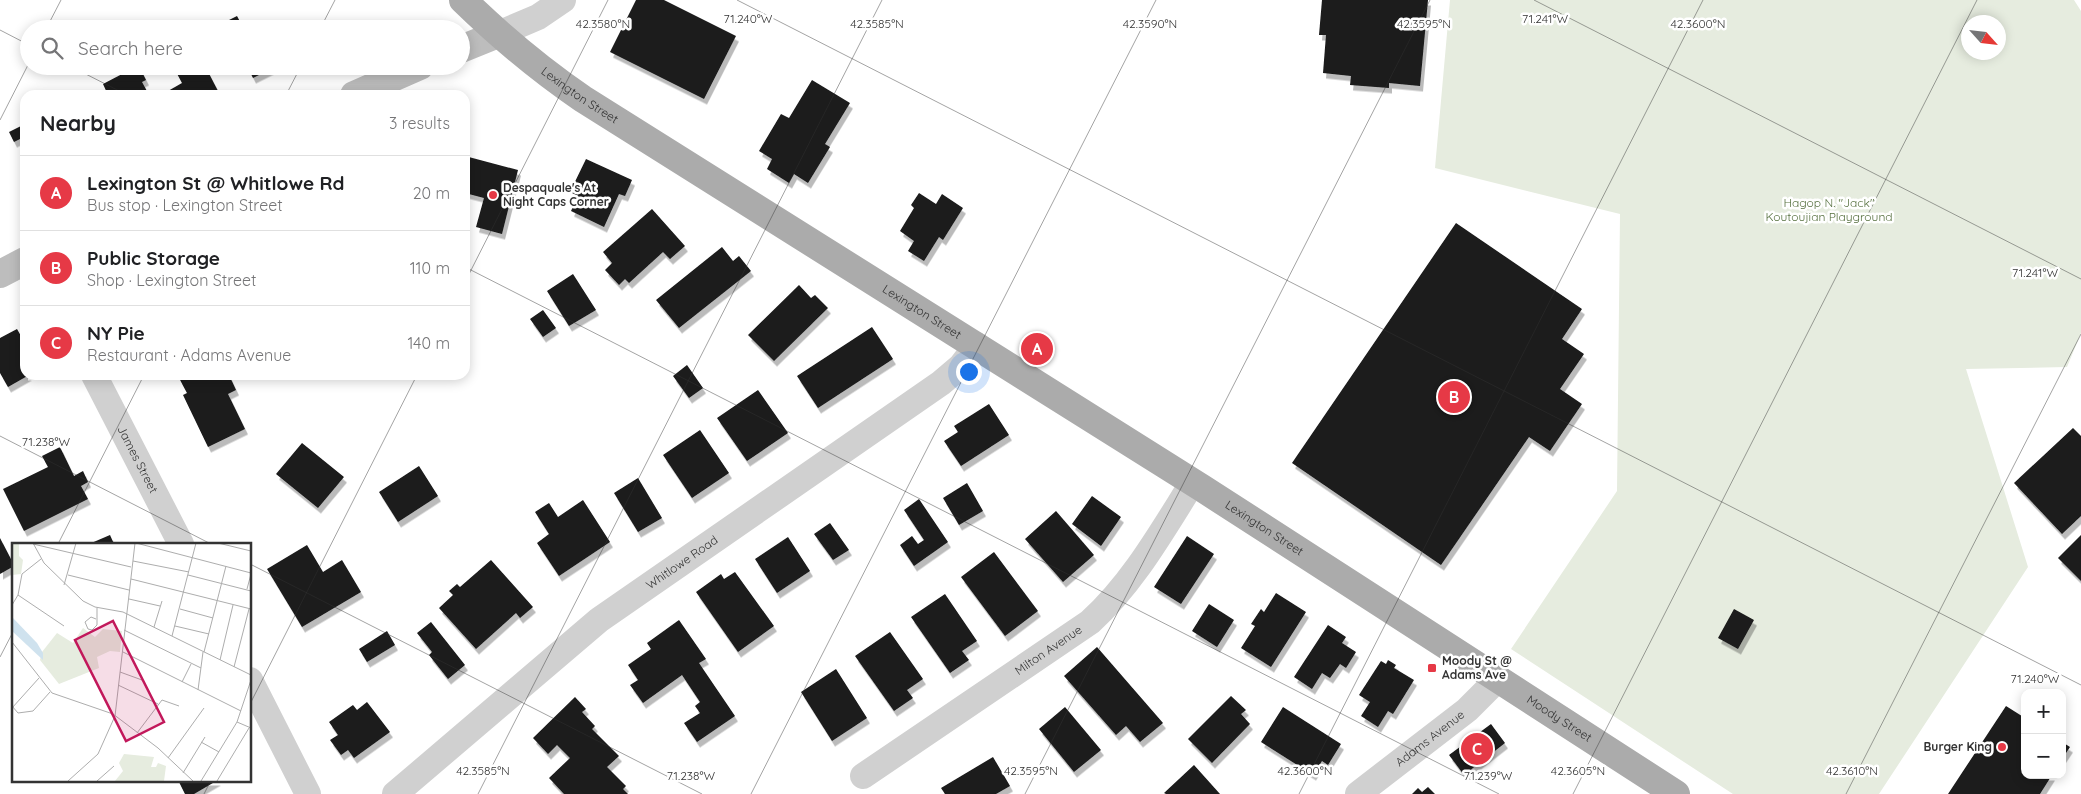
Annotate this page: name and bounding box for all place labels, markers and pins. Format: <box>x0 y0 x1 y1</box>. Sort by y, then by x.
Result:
place label: Despaquale's At Night Caps Corner <box>503 180 609 209</box>
marker: Despaquale's At Night Caps Corner <box>487 189 499 201</box>
pin: A <box>1021 330 1053 368</box>
pin: B <box>1438 378 1470 416</box>
place label: Moody St @ Adams Ave <box>1442 653 1512 682</box>
marker: Moody St @ Adams Ave <box>1426 662 1438 674</box>
pin: C <box>1461 730 1493 768</box>
place label: Burger King <box>1924 739 1992 754</box>
marker: Burger King <box>1996 741 2008 753</box>

